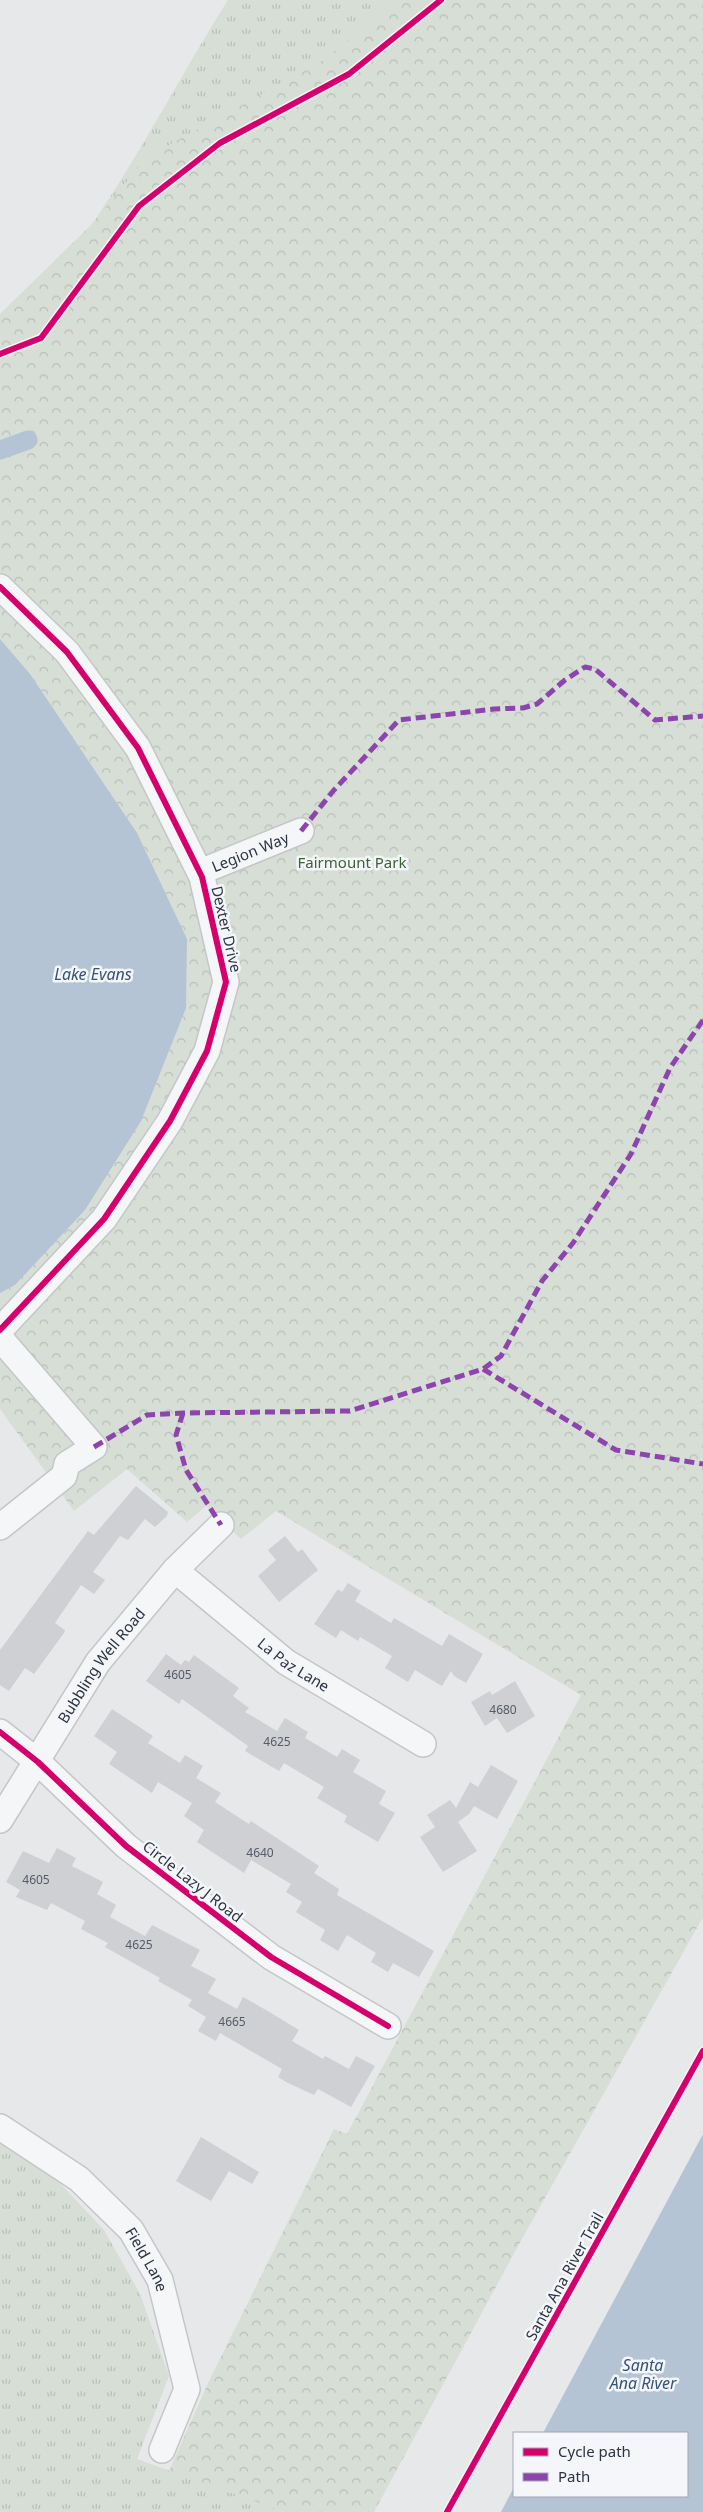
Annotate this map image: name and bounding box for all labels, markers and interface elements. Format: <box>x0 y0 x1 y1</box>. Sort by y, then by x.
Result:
street label: Legion Way <box>209 827 292 876</box>
park label: Fairmount Park <box>298 852 406 872</box>
street label: Dexter Drive <box>207 884 247 974</box>
water label: Lake Evans <box>54 963 132 985</box>
street label: Bubbling Well Road <box>53 1604 149 1727</box>
street label: La Paz Lane <box>254 1633 333 1696</box>
house number: 4605 <box>164 1666 192 1683</box>
house number: 4680 <box>489 1701 517 1718</box>
house number: 4625 <box>263 1733 291 1750</box>
street label: Circle Lazy J Road <box>139 1836 247 1926</box>
house number: 4640 <box>246 1844 274 1861</box>
house number: 4605 <box>22 1871 50 1888</box>
house number: 4625 <box>125 1936 153 1953</box>
house number: 4665 <box>218 2013 246 2030</box>
street label: Santa Ana River Trail <box>520 2208 608 2344</box>
street label: Field Lane <box>121 2223 172 2293</box>
water label: Santa Ana River <box>609 2354 677 2394</box>
legend <box>513 2432 688 2497</box>
text: Cycle path <box>558 2441 631 2461</box>
text: Path <box>558 2466 590 2486</box>

